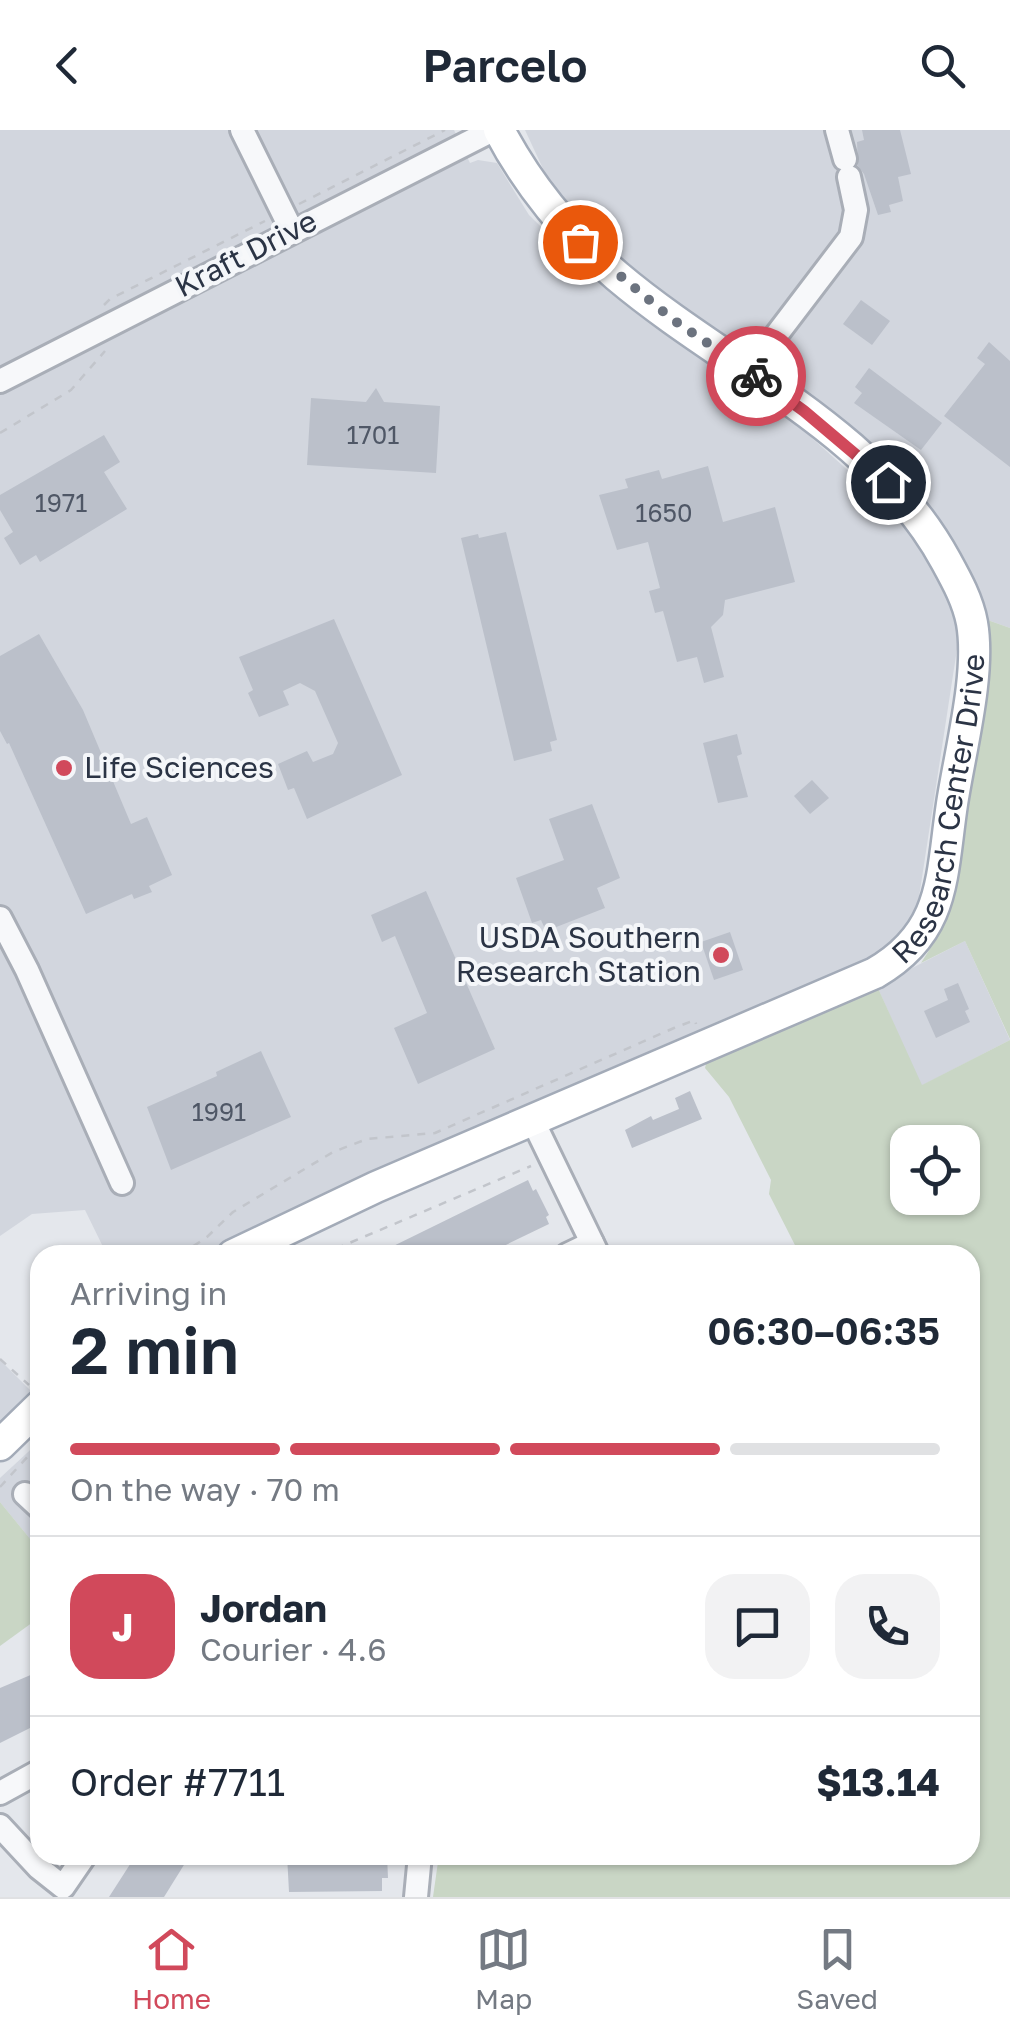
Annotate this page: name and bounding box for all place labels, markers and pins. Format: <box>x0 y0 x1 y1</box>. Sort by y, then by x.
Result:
pin <box>538 200 623 285</box>
pin <box>846 440 931 525</box>
place label: Life Sciences <box>84 749 274 785</box>
marker: Life Sciences <box>53 757 75 779</box>
place label: USDA Southern Research Station <box>456 919 701 989</box>
marker: USDA Southern Research Station <box>710 944 732 966</box>

